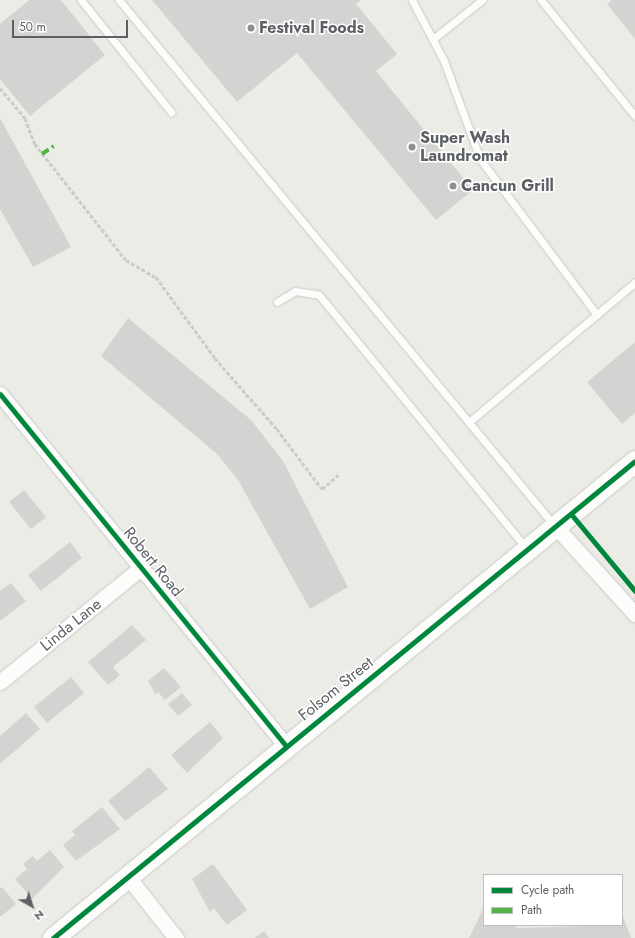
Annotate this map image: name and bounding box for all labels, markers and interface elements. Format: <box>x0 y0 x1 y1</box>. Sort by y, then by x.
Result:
scale bar <box>14 12 130 38</box>
text: 50 m <box>19 18 46 36</box>
place label: Festival Foods <box>259 18 364 38</box>
marker: Festival Foods <box>246 23 256 33</box>
place label: Super Wash Laundromat <box>420 128 510 166</box>
marker: Super Wash Laundromat <box>407 142 417 152</box>
place label: Cancun Grill <box>461 176 554 196</box>
marker: Cancun Grill <box>448 181 458 191</box>
street label: Robert Road <box>119 523 187 601</box>
street label: Linda Lane <box>37 595 105 655</box>
street label: Folsom Street <box>295 653 377 725</box>
legend <box>483 874 623 926</box>
text: Cycle path <box>521 881 574 899</box>
north arrow <box>12 886 52 926</box>
text: Path <box>521 901 542 919</box>
text: N <box>31 906 48 924</box>

